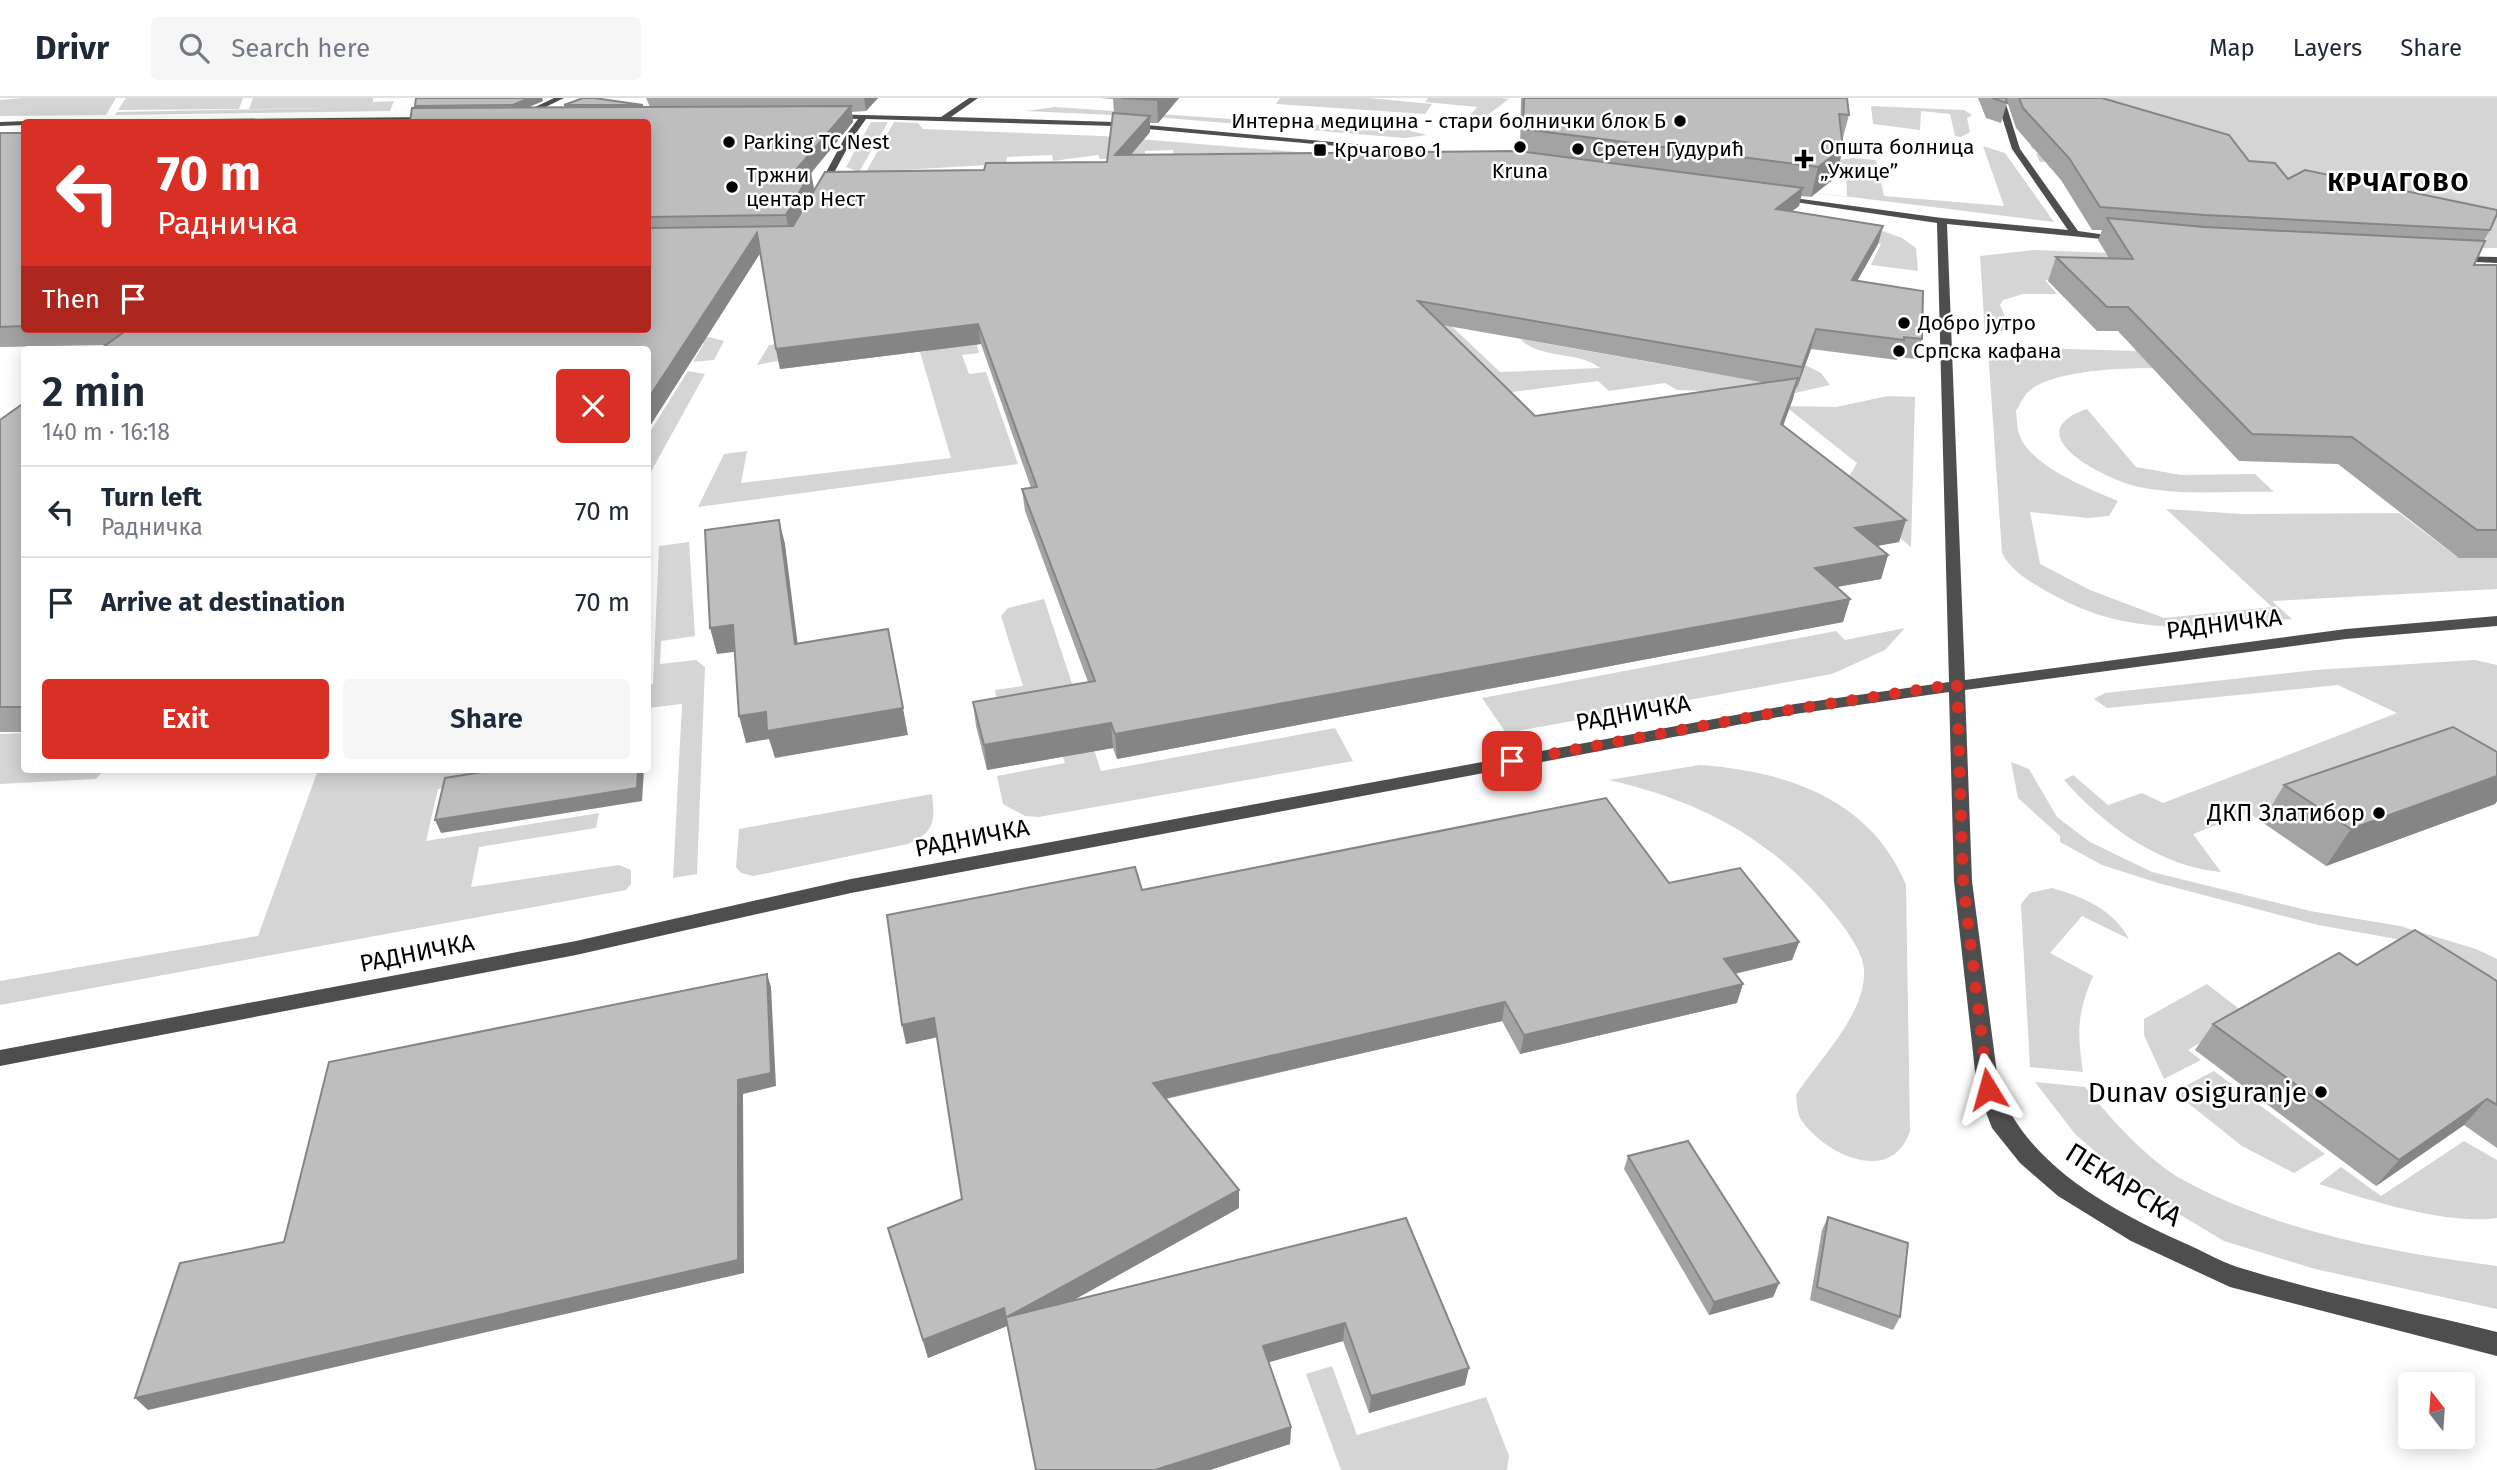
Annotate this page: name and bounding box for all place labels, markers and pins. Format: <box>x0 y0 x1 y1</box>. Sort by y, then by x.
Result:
place label: Интерна медицина - стари болнички блок Б <box>1231 108 1666 134</box>
marker: Интерна медицина - стари болнички блок Б <box>1672 113 1688 129</box>
place label: Parking TC Nest <box>743 129 890 155</box>
marker: Parking TC Nest <box>721 134 737 150</box>
place label: Општа болница „Ужице” <box>1820 134 1974 184</box>
place label: Сретен Гудурић <box>1592 136 1744 162</box>
place label: Крчагово 1 <box>1334 137 1441 163</box>
marker: Kruna <box>1512 139 1528 155</box>
marker: Сретен Гудурић <box>1570 141 1586 157</box>
marker: Крчагово 1 <box>1312 142 1328 158</box>
marker: Општа болница „Ужице” <box>1794 149 1814 169</box>
place label: Kruna <box>1492 158 1548 184</box>
place label: Тржни центар Нест <box>746 162 866 212</box>
marker: Тржни центар Нест <box>724 179 740 195</box>
place label: Добро јутро <box>1917 310 2036 336</box>
marker: Добро јутро <box>1896 315 1912 331</box>
place label: Српска кафана <box>1913 338 2061 364</box>
marker: Српска кафана <box>1891 343 1907 359</box>
pin <box>1482 731 1542 791</box>
place label: ДКП Златибор <box>2206 799 2365 827</box>
marker: ДКП Златибор <box>2371 805 2387 821</box>
place label: Dunav osiguranje <box>2088 1076 2307 1109</box>
marker: Dunav osiguranje <box>2313 1084 2329 1100</box>

